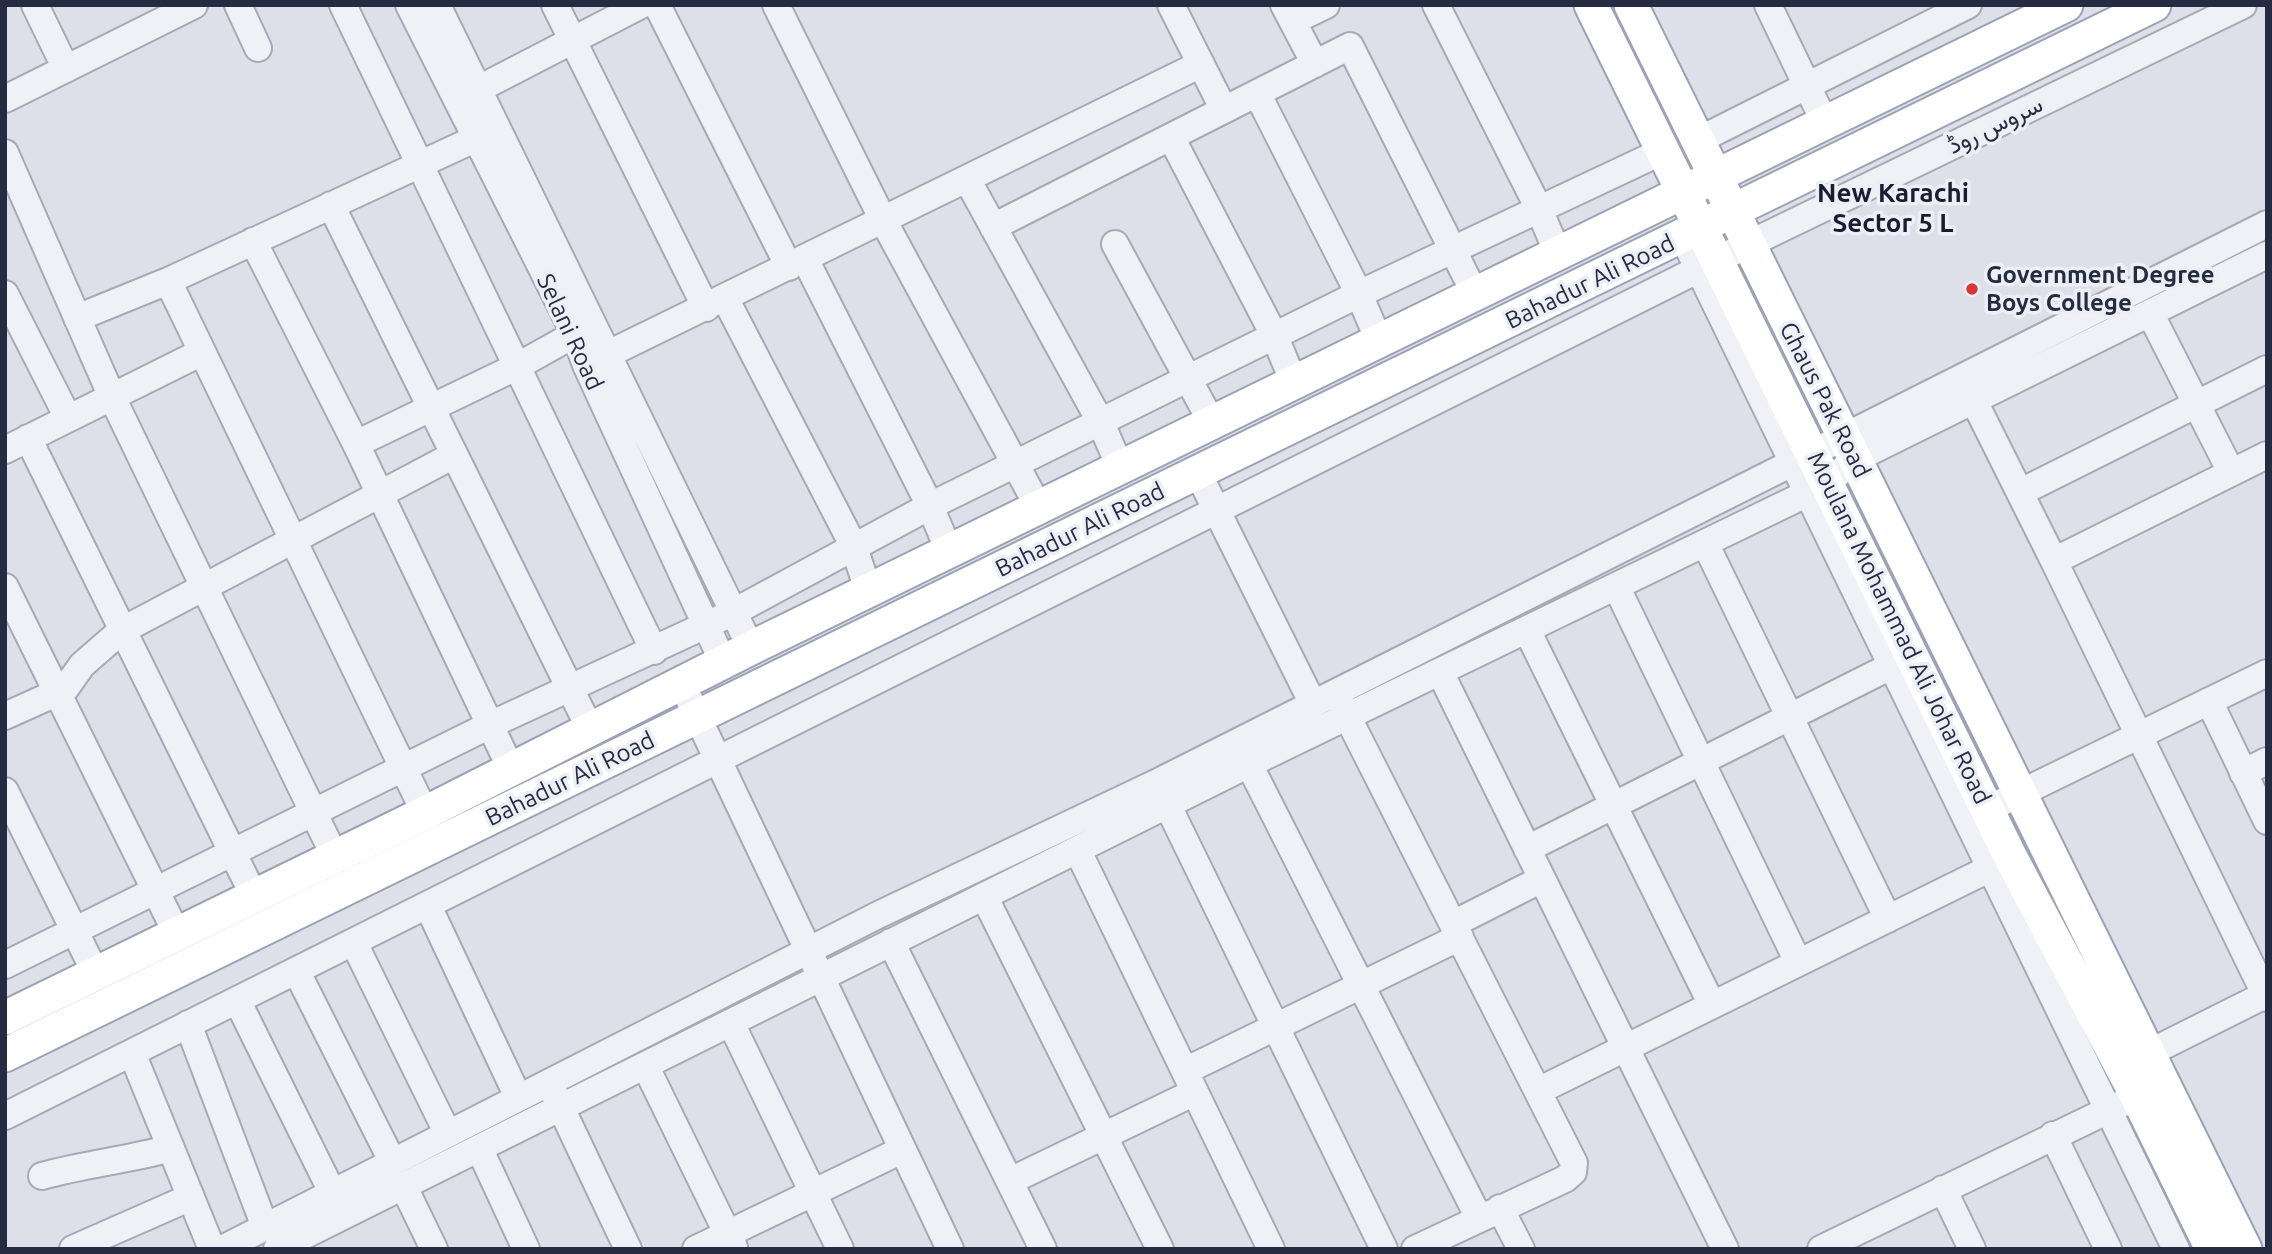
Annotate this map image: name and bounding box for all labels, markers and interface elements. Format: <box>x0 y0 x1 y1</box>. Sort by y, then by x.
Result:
street label: سروس روڈ <box>1943 90 2047 160</box>
district label: New Karachi Sector 5 L <box>1817 177 1969 238</box>
street label: Bahadur Ali Road <box>1501 229 1679 335</box>
place label: Government Degree Boys College <box>1986 261 2214 317</box>
street label: Selani Road <box>531 269 609 395</box>
marker: Government Degree Boys College <box>1964 281 1980 297</box>
street label: Ghaus Pak Road <box>1773 317 1877 483</box>
street label: Moulana Mohammad Ali Johar Road <box>1801 447 1997 809</box>
street label: Bahadur Ali Road <box>991 477 1169 583</box>
street label: Bahadur Ali Road <box>481 726 659 832</box>

